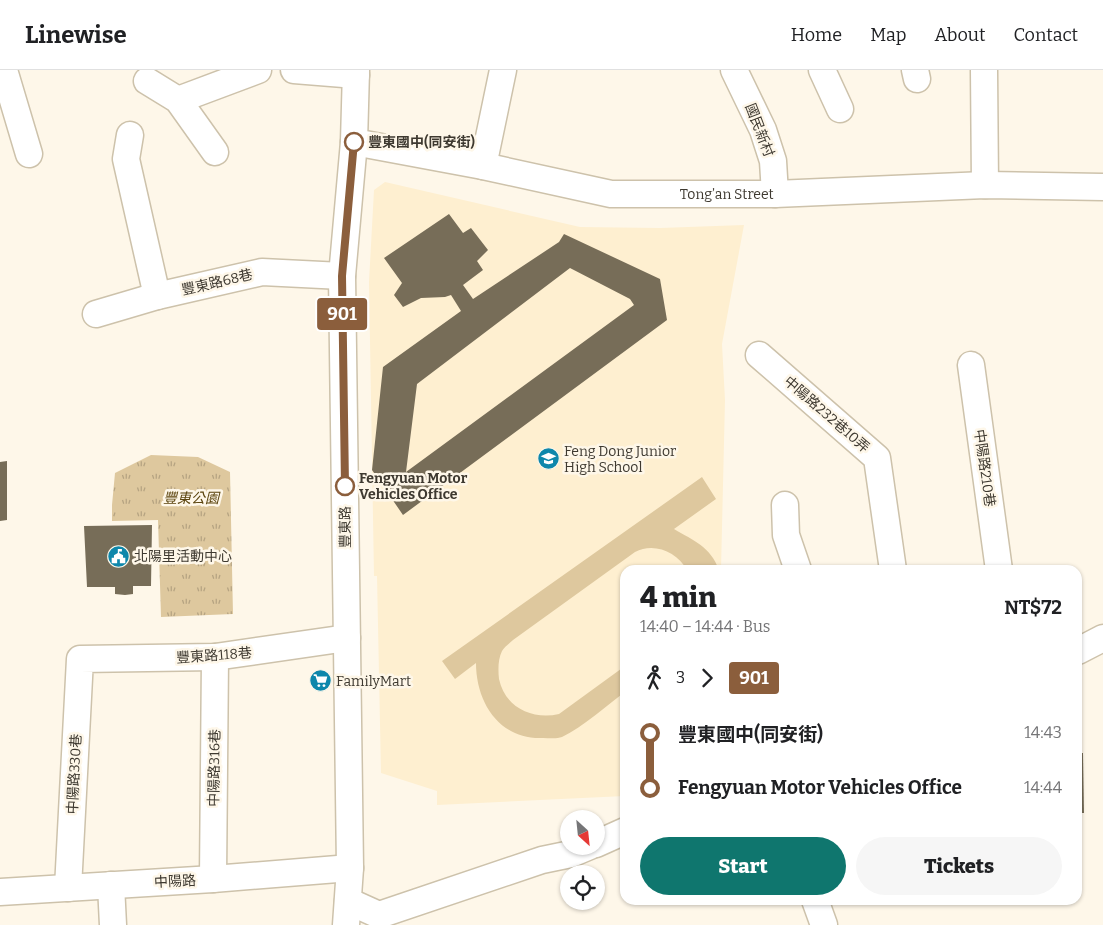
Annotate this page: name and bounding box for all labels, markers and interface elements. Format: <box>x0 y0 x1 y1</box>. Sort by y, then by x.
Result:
text: Linewise <box>25 21 127 49</box>
text: Home <box>791 24 842 46</box>
text: Map <box>870 24 906 46</box>
text: About <box>934 24 985 46</box>
text: Contact <box>1013 24 1078 46</box>
street label: 國民新村 <box>742 101 778 159</box>
marker: 豐東國中(同安街) <box>344 132 364 152</box>
place label: 豐東國中(同安街) <box>368 133 475 151</box>
street label: Tong’an Street <box>680 186 774 203</box>
street label: 豐東路68巷 <box>180 266 254 299</box>
line badge: 901 <box>313 298 371 330</box>
text: 901 <box>327 303 357 325</box>
street label: 中陽路232巷10弄 <box>780 373 873 456</box>
street label: 中陽路210巷 <box>971 428 998 508</box>
place label: Feng Dong Junior High School <box>564 443 676 476</box>
school or university icon: Feng Dong Junior High School <box>536 447 560 471</box>
place label: Fengyuan Motor Vehicles Office <box>359 470 468 503</box>
marker: Fengyuan Motor Vehicles Office <box>335 476 355 496</box>
park label: 豐東公園 <box>163 490 221 507</box>
street label: 豐東路 <box>337 506 354 548</box>
public building icon: 北陽里活動中心 <box>106 544 130 568</box>
place label: 北陽里活動中心 <box>134 548 232 565</box>
text: 4 min <box>640 581 716 614</box>
text: NT$72 <box>1004 596 1062 619</box>
text: 14:40 – 14:44 · Bus <box>640 617 771 636</box>
street label: 豐東路118巷 <box>176 644 252 667</box>
icon: walk <box>640 664 668 692</box>
icon: forward <box>693 664 721 692</box>
text: 901 <box>739 667 769 689</box>
text: 3 <box>676 668 685 687</box>
supermarket icon: FamilyMart <box>308 669 332 693</box>
place label: FamilyMart <box>336 673 411 690</box>
text: 豐東國中(同安街) <box>678 723 823 746</box>
text: 14:43 <box>1024 723 1062 742</box>
street label: 中陽路316巷 <box>205 729 224 807</box>
street label: 中陽路330巷 <box>64 733 85 815</box>
text: Fengyuan Motor Vehicles Office <box>678 776 962 799</box>
text: 14:44 <box>1024 778 1062 797</box>
north arrow <box>560 810 605 855</box>
map controls <box>560 810 605 910</box>
button: Start <box>640 837 846 895</box>
button: Tickets <box>856 837 1062 895</box>
button: locate <box>560 865 605 910</box>
street label: 中陽路 <box>154 872 196 891</box>

